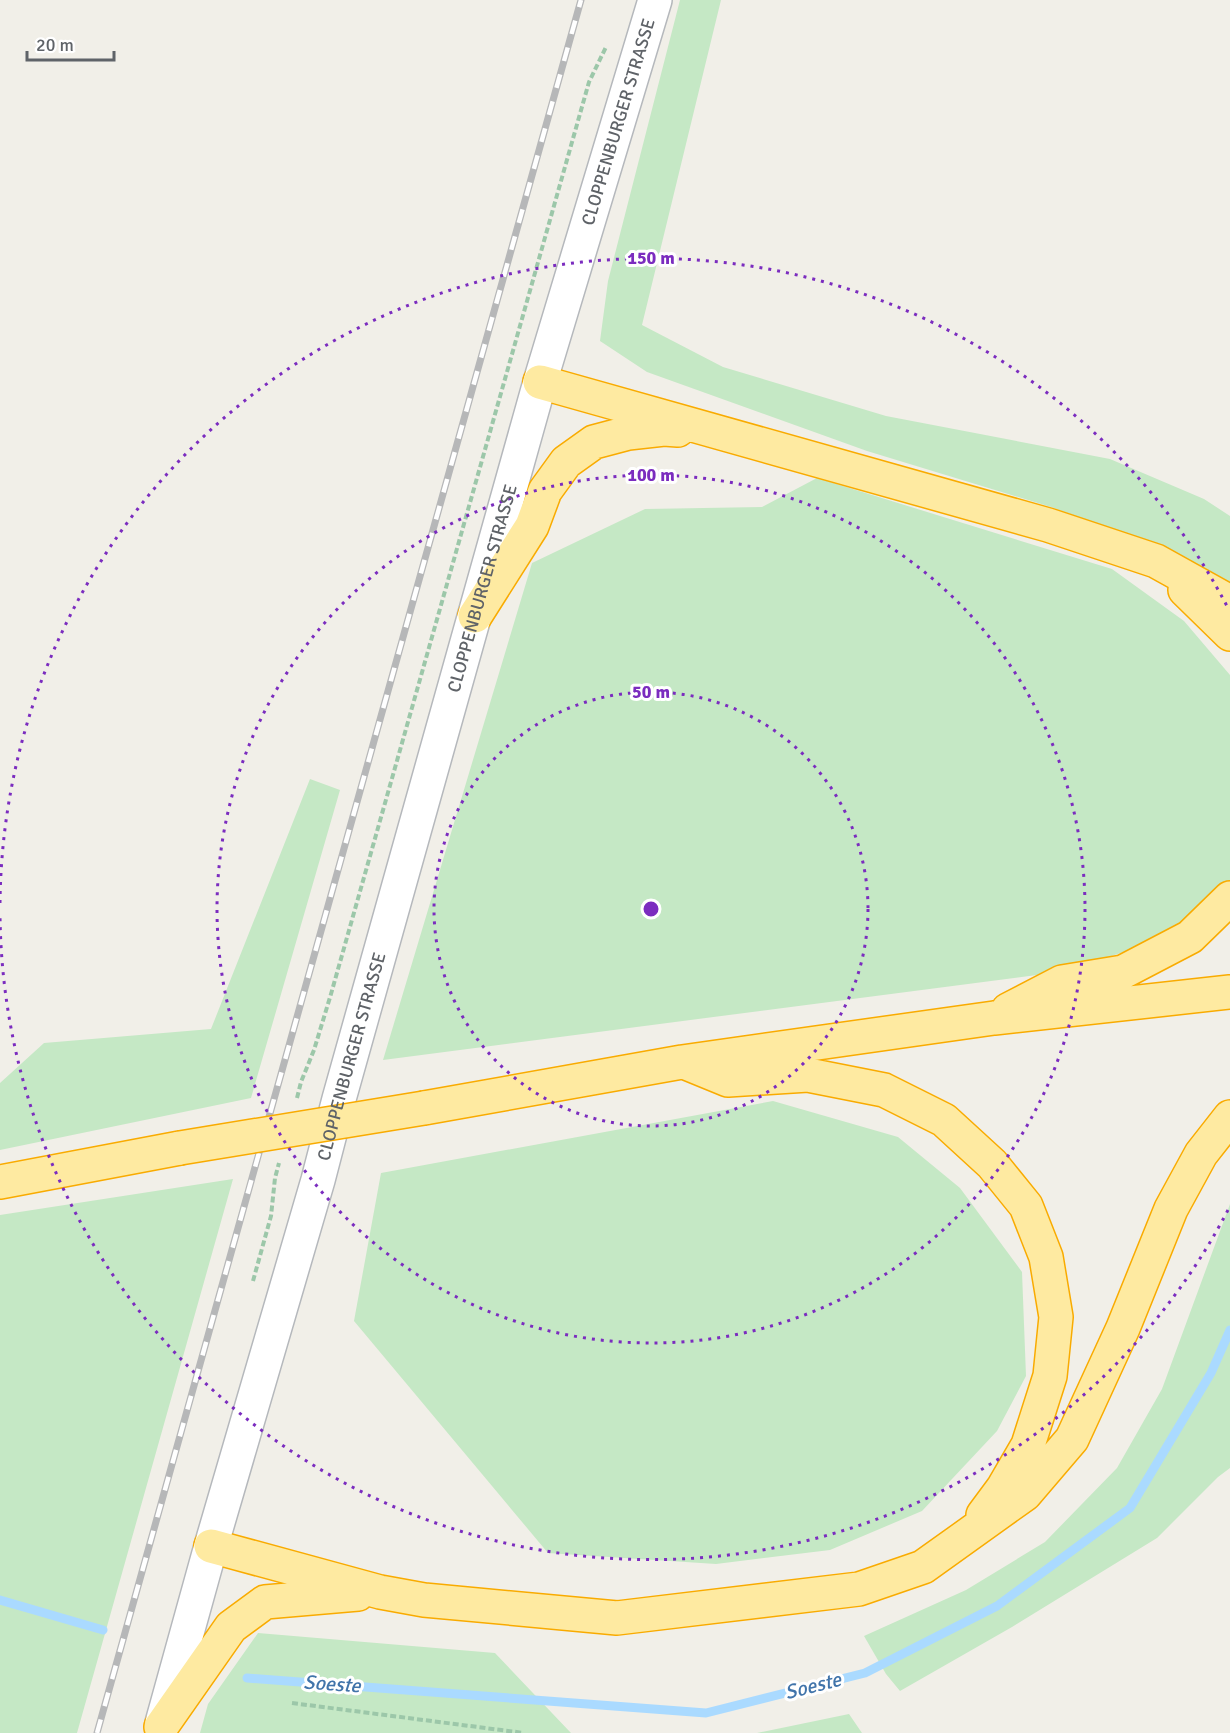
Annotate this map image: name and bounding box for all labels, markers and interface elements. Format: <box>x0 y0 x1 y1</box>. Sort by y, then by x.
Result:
street label: CLOPPENBURGER STRASSE <box>577 16 660 228</box>
scale bar <box>27 24 114 62</box>
text: 20 m <box>36 34 74 56</box>
text: 150 m <box>627 247 675 269</box>
text: 100 m <box>627 464 675 486</box>
street label: CLOPPENBURGER STRASSE <box>443 482 522 695</box>
text: 50 m <box>632 681 670 703</box>
centre of rings <box>641 899 661 919</box>
street label: CLOPPENBURGER STRASSE <box>313 950 391 1163</box>
water label: Soeste <box>782 1667 845 1705</box>
water label: Soeste <box>303 1670 362 1699</box>

